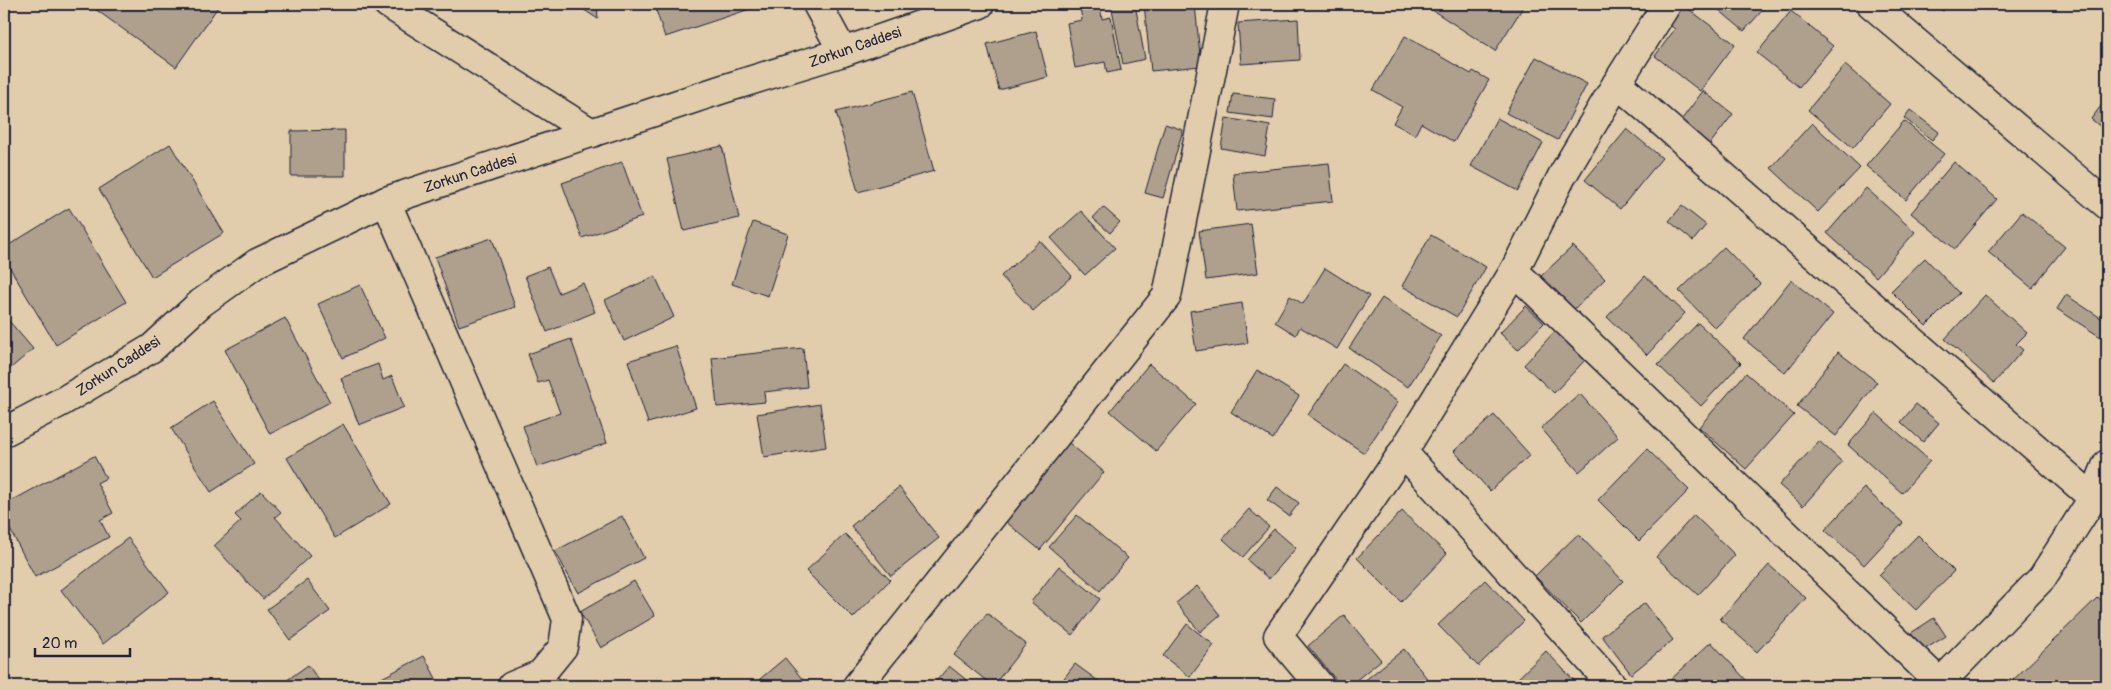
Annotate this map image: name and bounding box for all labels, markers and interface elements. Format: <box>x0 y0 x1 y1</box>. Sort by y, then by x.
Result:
street label: Zorkun Caddesi <box>806 23 904 72</box>
street label: Zorkun Caddesi <box>421 149 519 197</box>
street label: Zorkun Caddesi <box>73 332 164 401</box>
scale bar <box>35 625 130 657</box>
text: 20 m <box>42 634 77 653</box>

